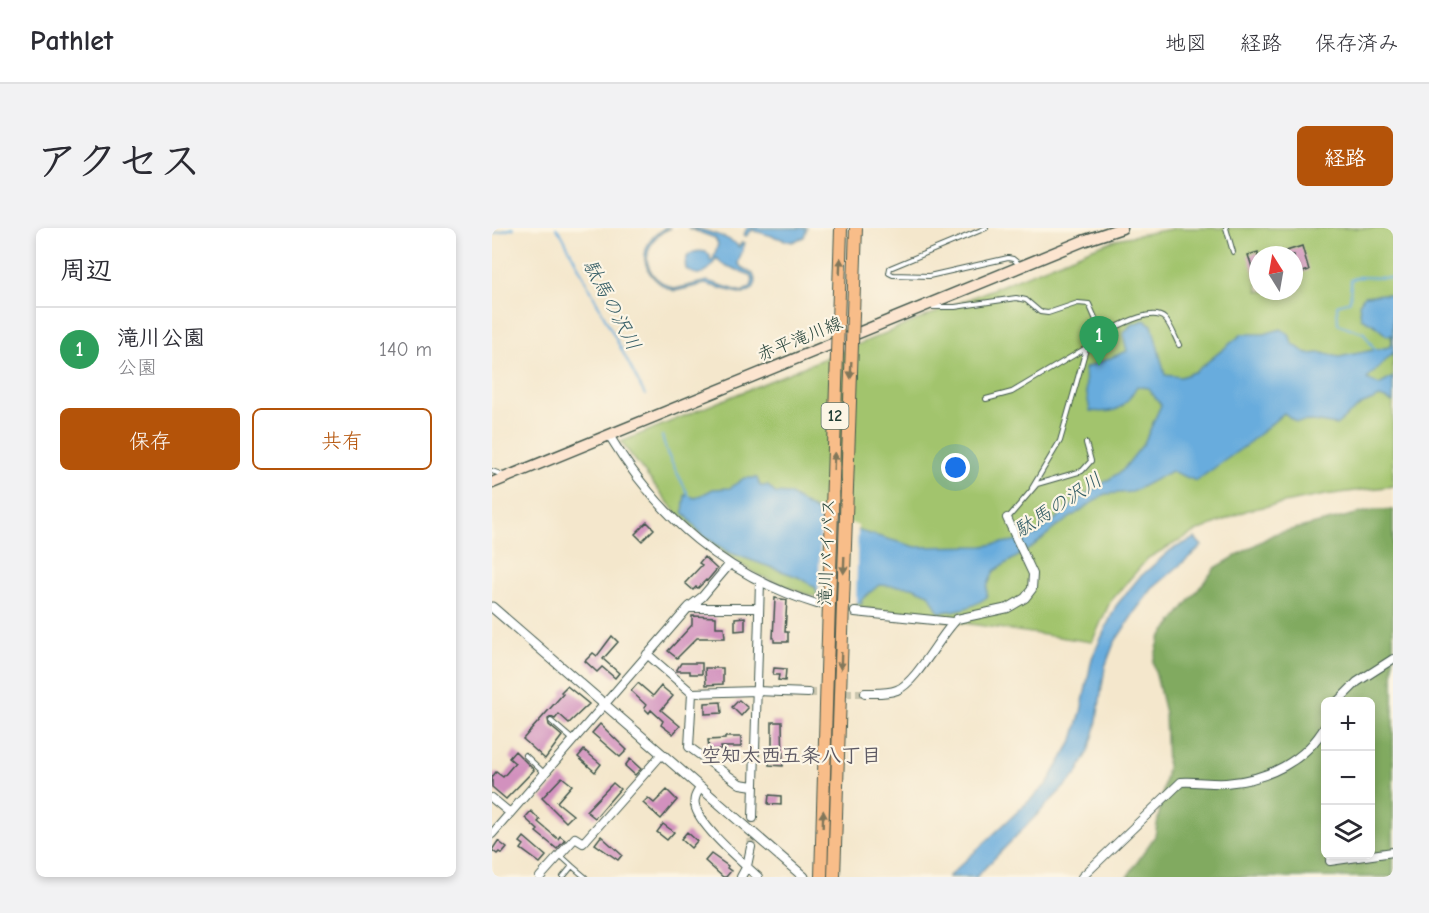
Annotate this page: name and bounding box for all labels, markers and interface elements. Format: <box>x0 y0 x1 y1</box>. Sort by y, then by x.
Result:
text: Pathlet <box>30 25 113 57</box>
text: 地図 <box>1165 31 1207 55</box>
text: 経路 <box>1240 31 1282 55</box>
text: 保存済み <box>1315 31 1399 55</box>
button: 経路 <box>1297 126 1393 186</box>
text: アクセス <box>36 137 201 186</box>
north arrow <box>1249 246 1303 300</box>
water label: 駄馬の沢川 <box>578 255 646 355</box>
text: 周辺 <box>60 256 112 286</box>
one-way arrow <box>835 256 845 275</box>
street label: 赤平滝川線 <box>754 312 846 366</box>
pin: 1 <box>1080 316 1118 366</box>
text: 滝川公園 <box>117 325 205 351</box>
text: 1 <box>76 338 83 361</box>
text: 140 m <box>379 338 432 361</box>
text: 公園 <box>117 356 157 379</box>
one-way arrow <box>846 361 856 380</box>
road number: 12 <box>822 403 848 429</box>
button: 保存 <box>60 408 240 470</box>
button: 共有 <box>252 408 432 470</box>
one-way arrow <box>829 451 839 470</box>
your location <box>941 453 970 482</box>
water label: 駄馬の沢川 <box>1010 468 1106 542</box>
street label: 滝川バイパス <box>815 498 839 606</box>
one-way arrow <box>840 556 849 575</box>
one-way arrow <box>837 652 846 671</box>
map controls <box>1321 697 1375 859</box>
button: + <box>1321 697 1375 751</box>
district label: 空知太西五条八丁目 <box>701 744 881 767</box>
button: − <box>1321 751 1375 805</box>
button: layers <box>1321 805 1375 859</box>
one-way arrow <box>818 809 828 828</box>

